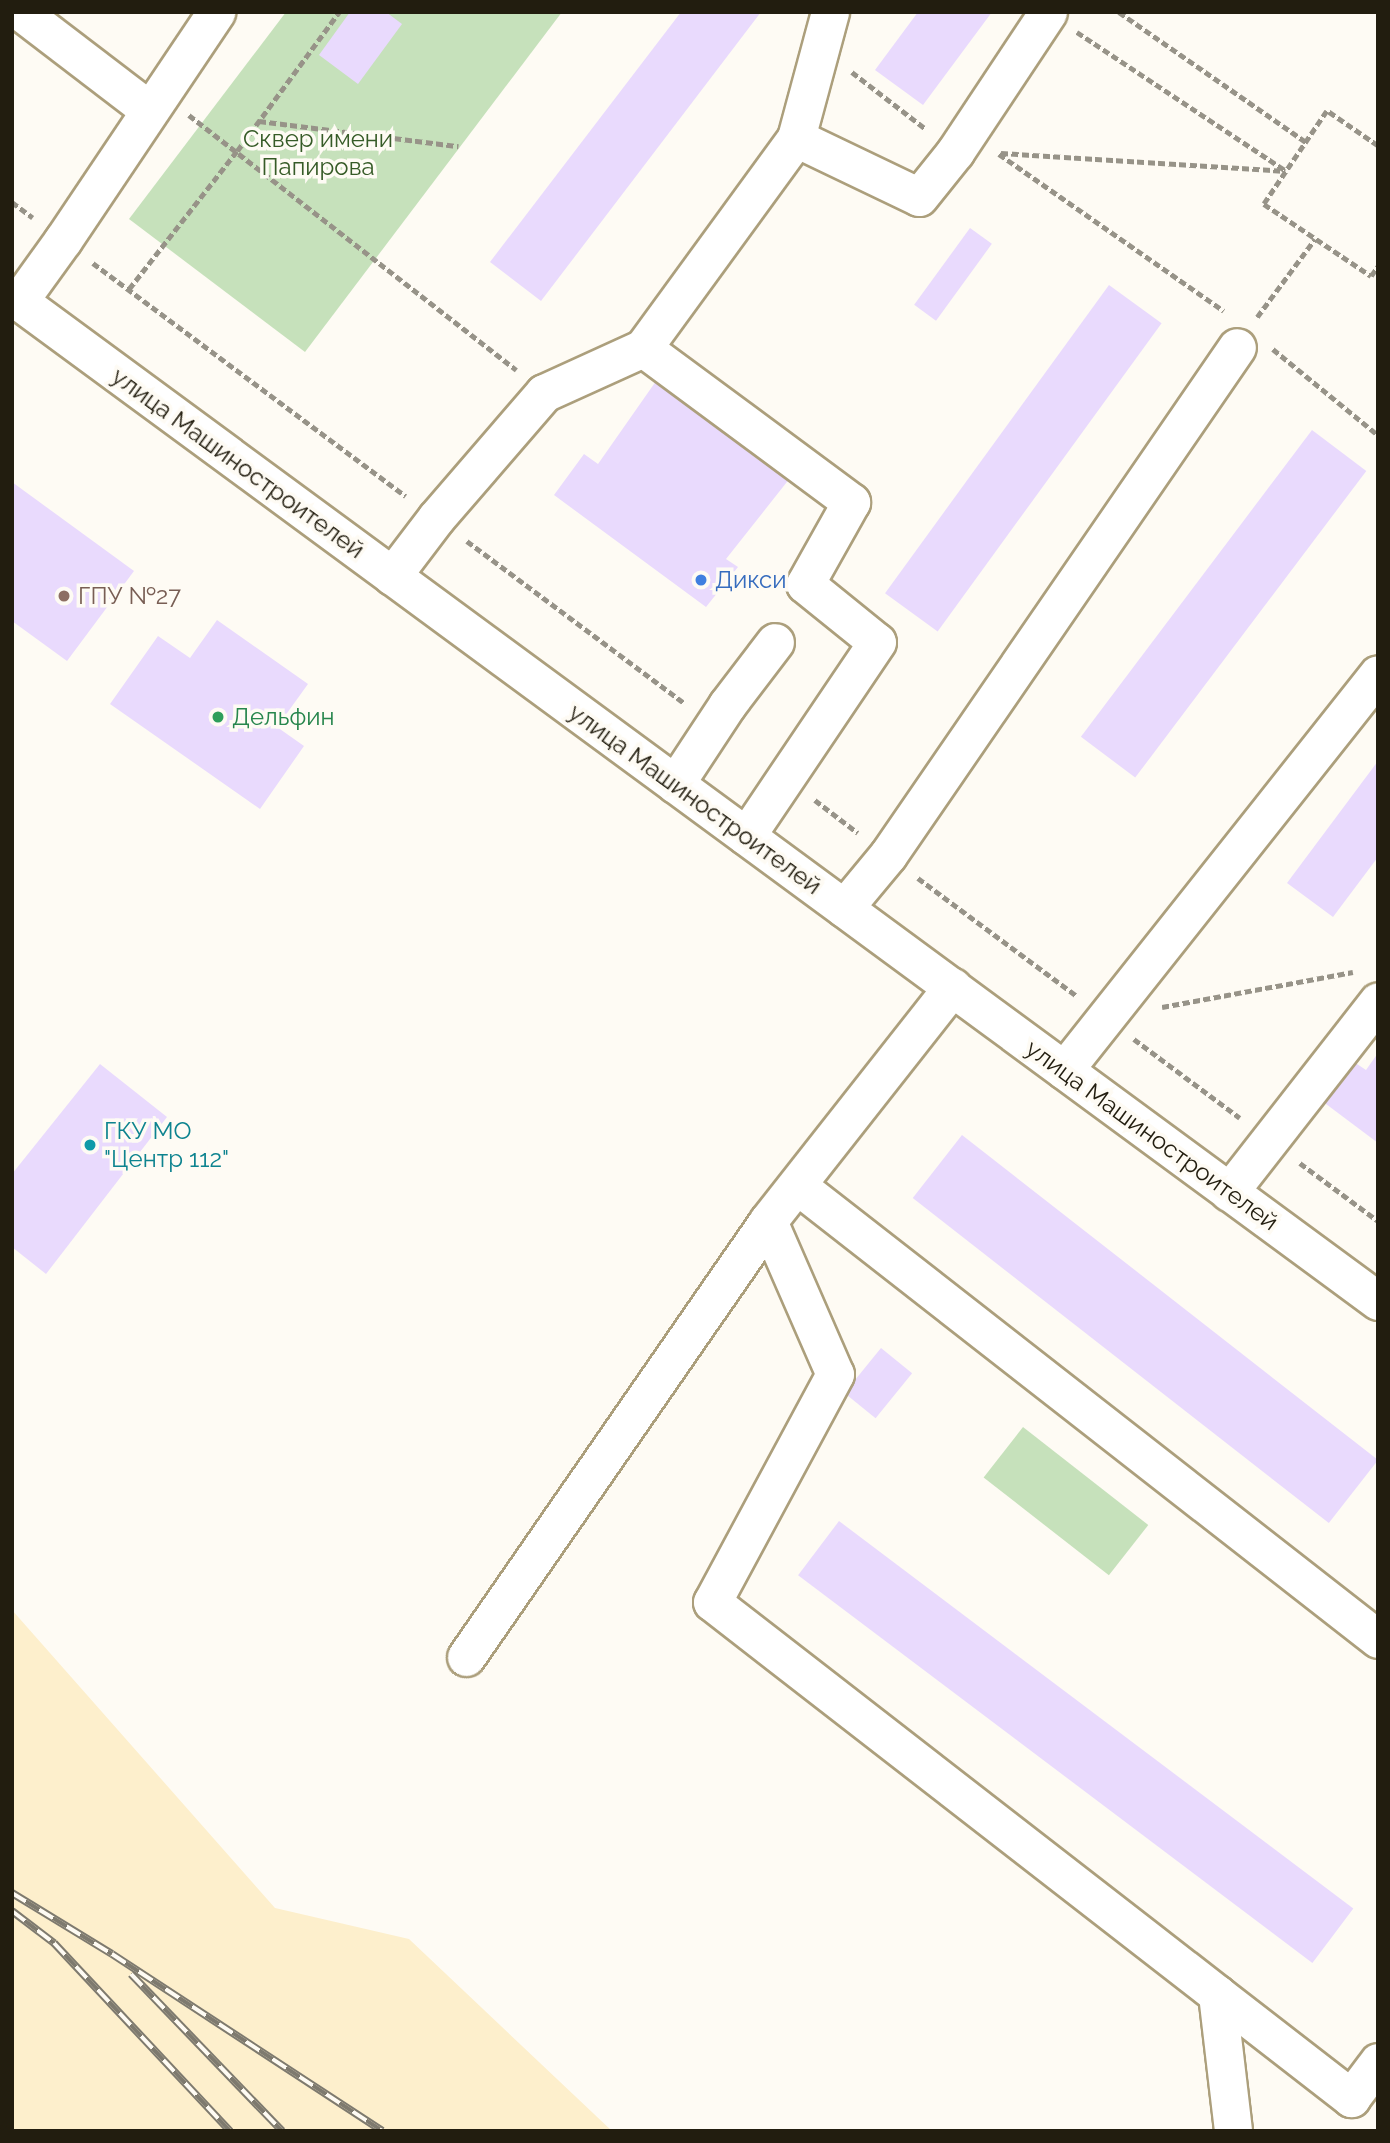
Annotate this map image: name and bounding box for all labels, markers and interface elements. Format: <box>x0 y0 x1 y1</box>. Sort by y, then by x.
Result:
park label: Сквер имени Папирова <box>243 125 393 181</box>
street label: улица Машиностроителей <box>106 362 370 564</box>
place label: Дикси <box>715 566 786 594</box>
marker: Дикси <box>693 572 709 588</box>
place label: ГПУ №27 <box>78 582 181 610</box>
marker: ГПУ №27 <box>56 588 72 604</box>
street label: улица Машиностроителей <box>563 698 827 900</box>
place label: Дельфин <box>232 703 334 731</box>
marker: Дельфин <box>210 709 226 725</box>
street label: улица Машиностроителей <box>1020 1034 1284 1236</box>
place label: ГКУ МО "Центр 112" <box>104 1117 229 1173</box>
marker: ГКУ МО "Центр 112" <box>82 1137 98 1153</box>

